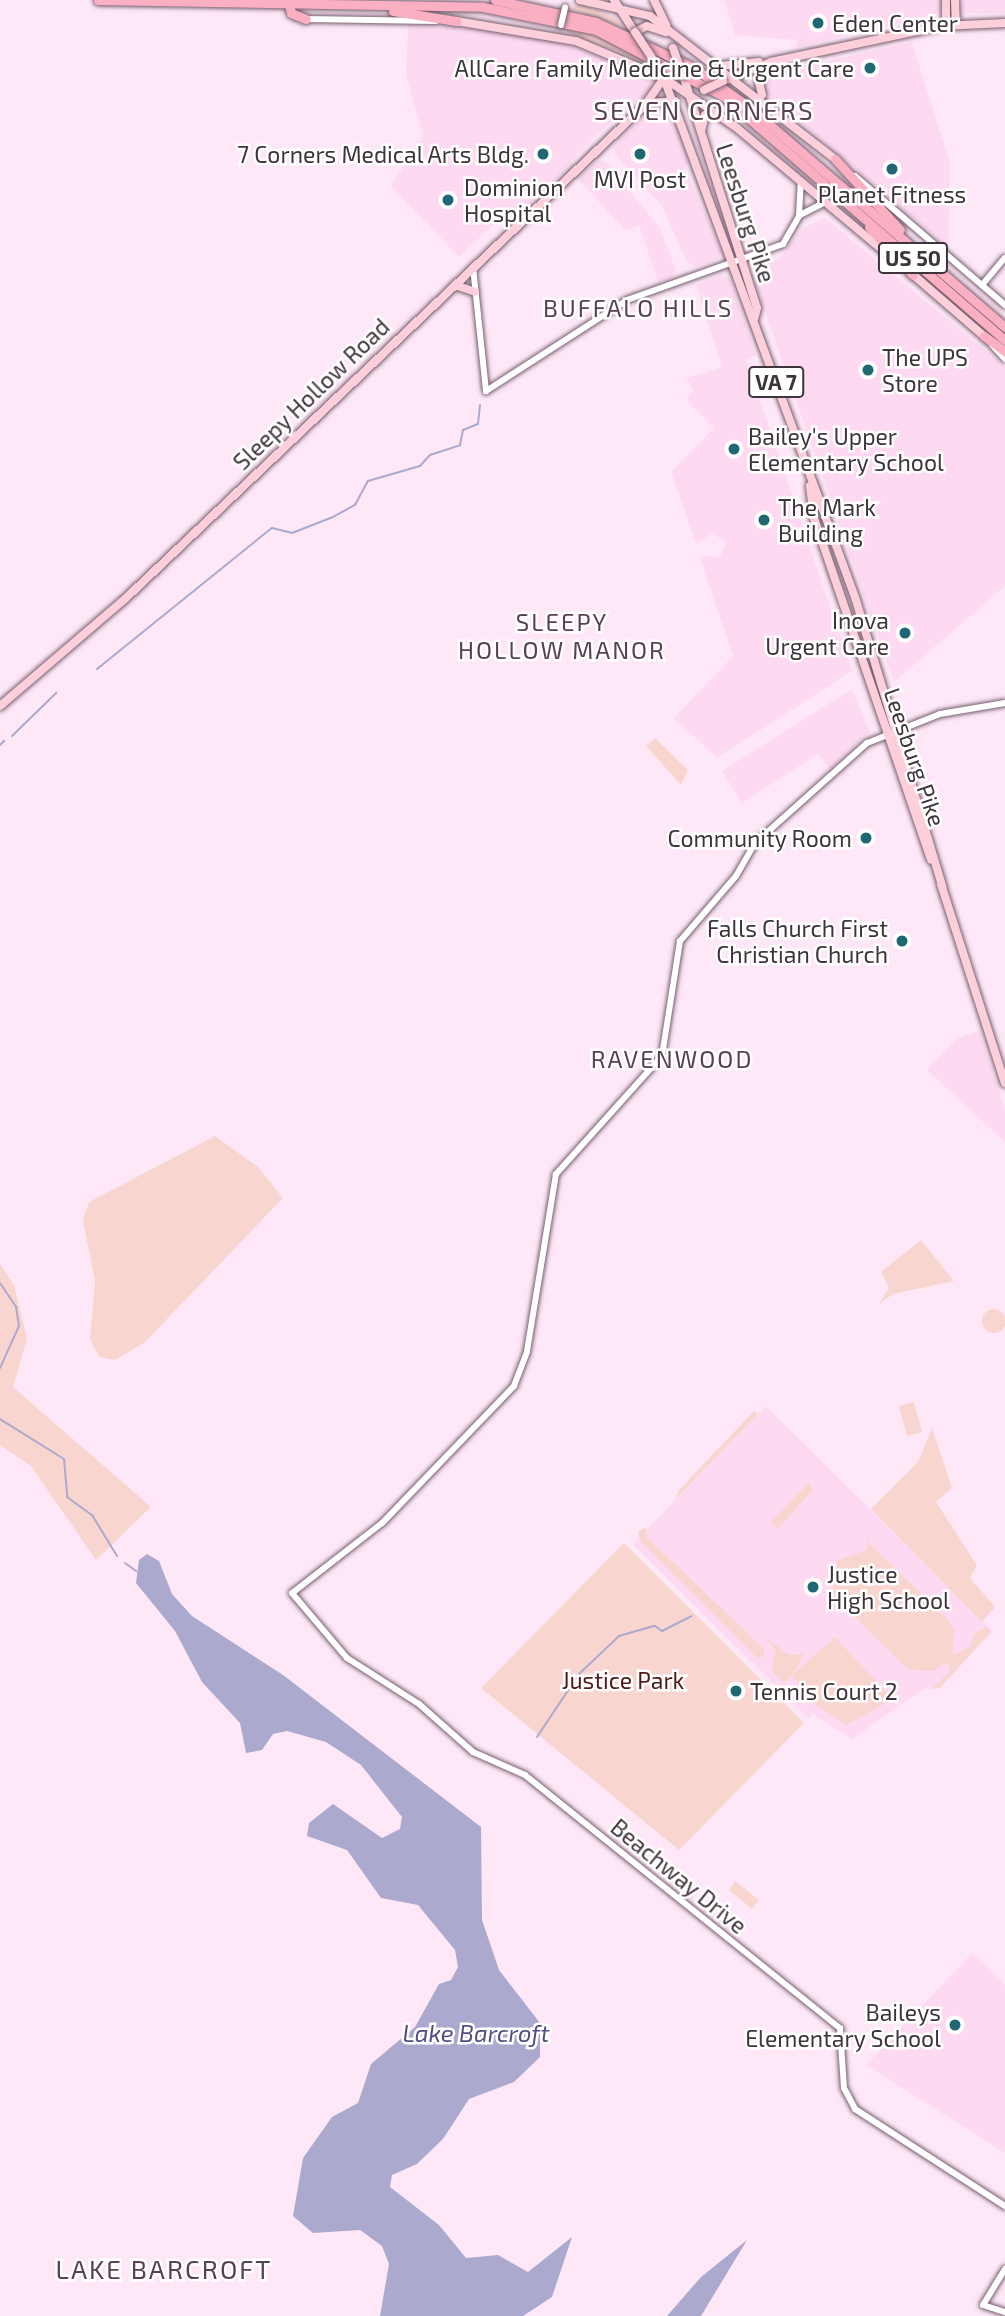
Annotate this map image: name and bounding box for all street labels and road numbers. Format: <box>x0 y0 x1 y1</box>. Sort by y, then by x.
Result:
street label: Leesburg Pike <box>711 140 781 286</box>
road number: US 50 <box>876 240 950 276</box>
street label: Sleepy Hollow Road <box>227 312 395 476</box>
road number: VA 7 <box>746 364 806 400</box>
street label: Leesburg Pike <box>878 684 952 830</box>
street label: Beachway Drive <box>605 1813 753 1939</box>

